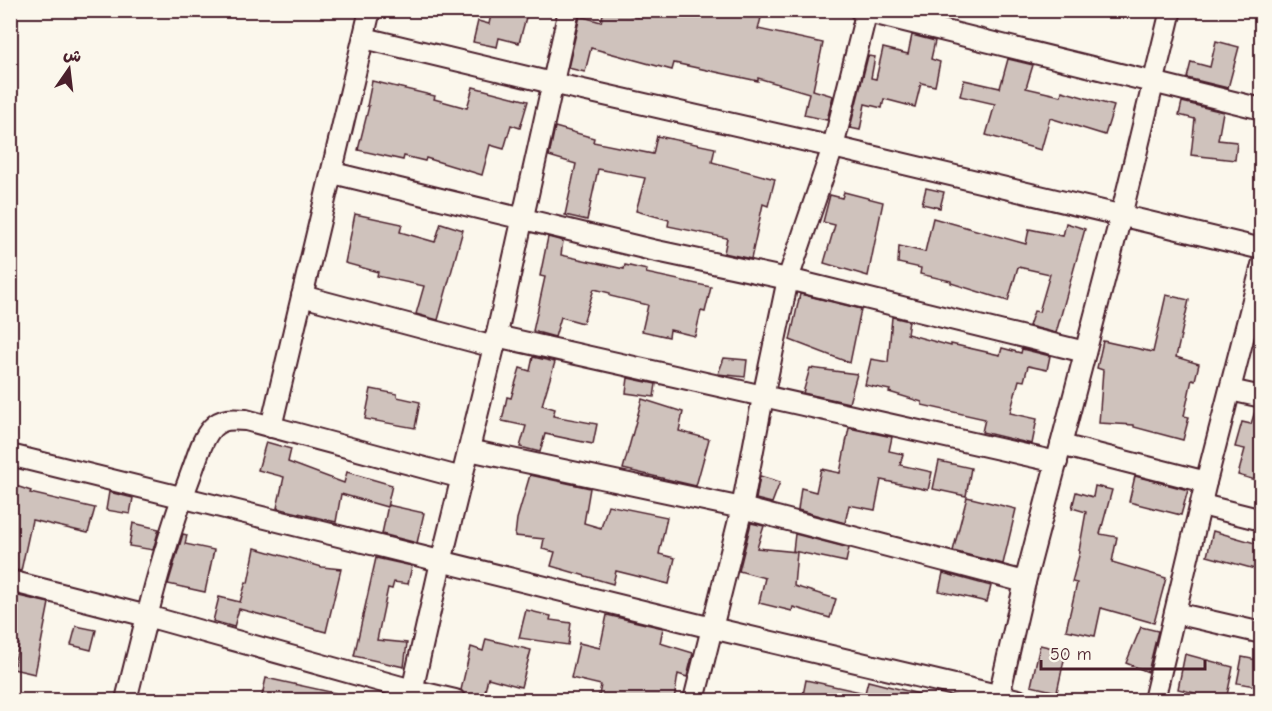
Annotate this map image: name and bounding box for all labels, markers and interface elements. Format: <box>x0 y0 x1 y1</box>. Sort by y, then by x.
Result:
north arrow <box>39 39 99 99</box>
text: ش <box>62 45 83 66</box>
scale bar <box>1041 633 1204 671</box>
text: 50 m <box>1050 644 1092 665</box>

